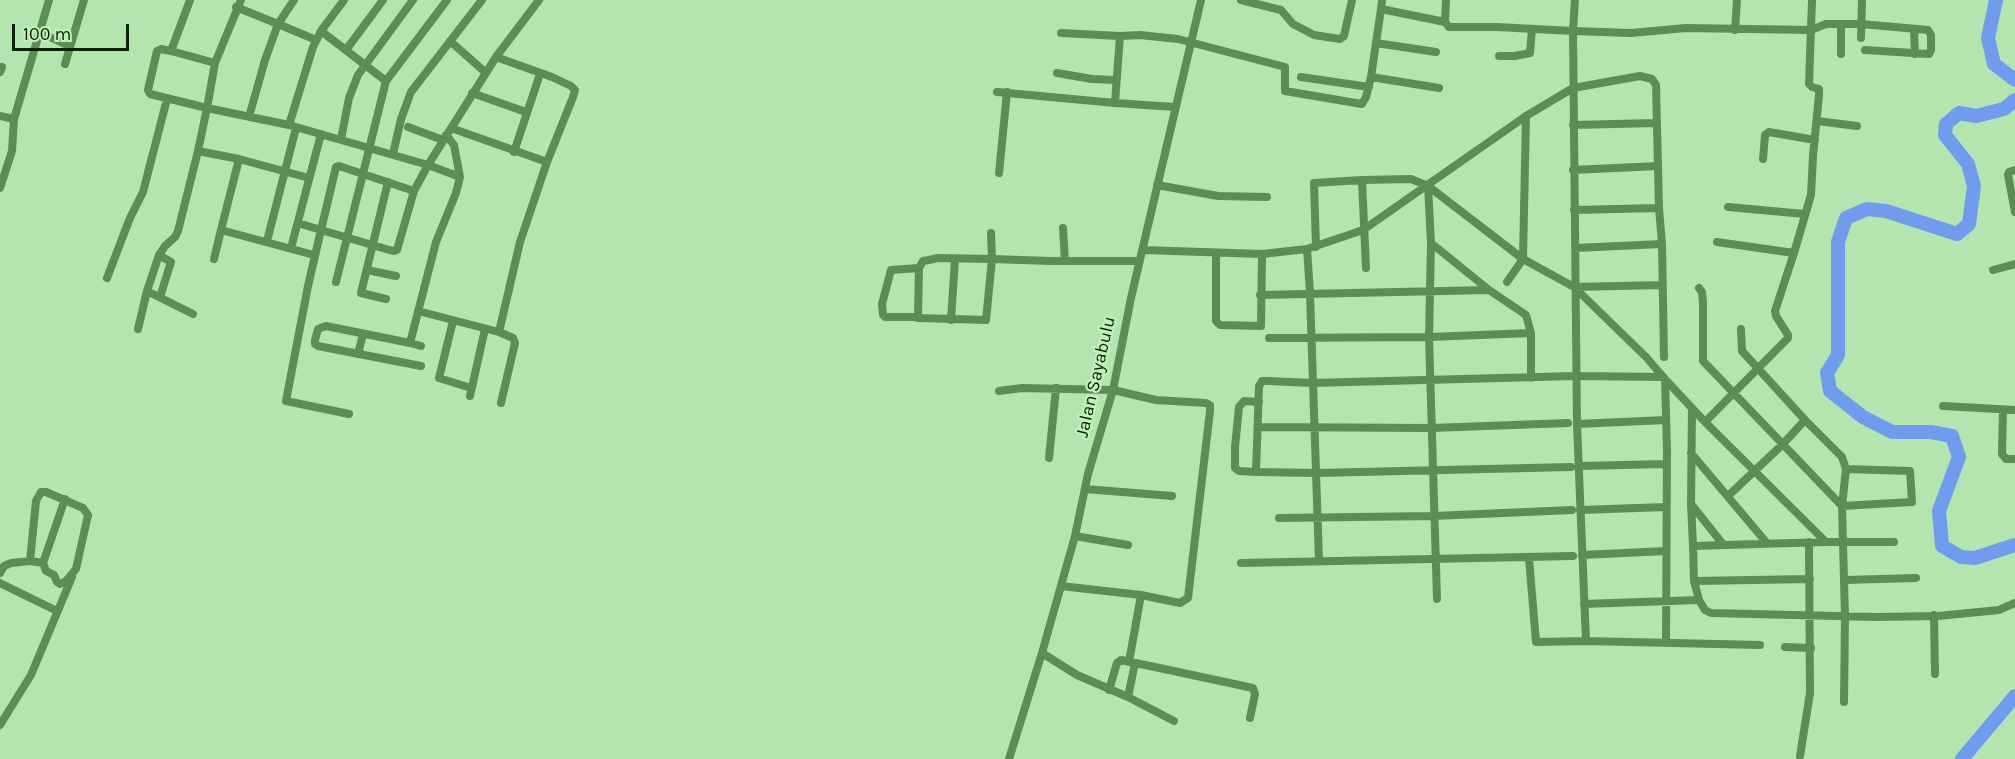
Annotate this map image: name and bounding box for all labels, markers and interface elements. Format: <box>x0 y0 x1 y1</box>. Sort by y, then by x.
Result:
scale bar <box>15 12 132 50</box>
text: 100 m <box>23 23 71 45</box>
street label: Jalan Sayabulu <box>1072 314 1120 440</box>

